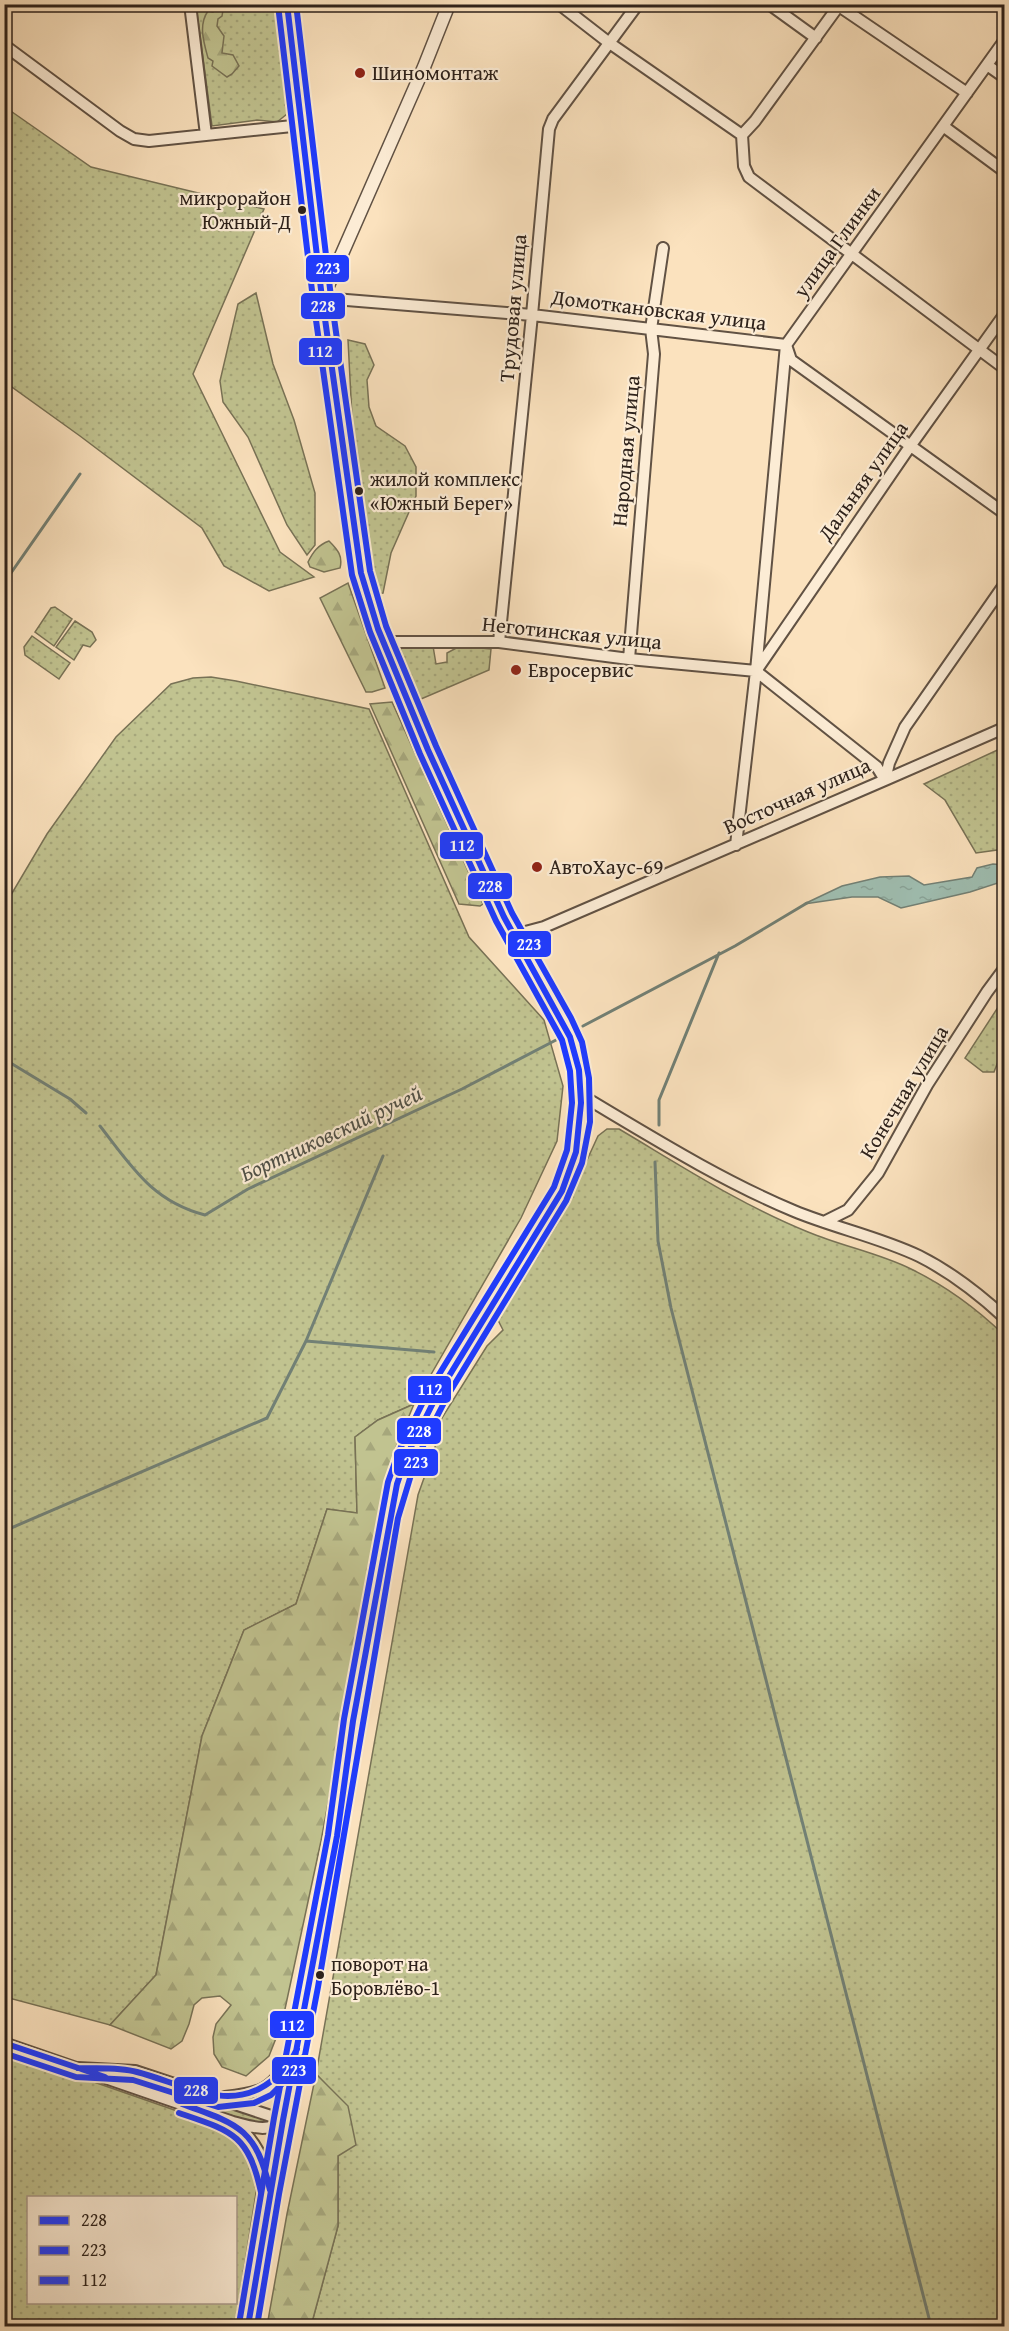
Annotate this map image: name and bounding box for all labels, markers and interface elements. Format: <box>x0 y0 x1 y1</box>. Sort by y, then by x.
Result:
place label: Шиномонтаж <box>372 57 499 88</box>
marker: Шиномонтаж <box>353 66 367 80</box>
street label: улица Глинки <box>785 180 888 305</box>
place label: микрорайон Южный-Д <box>179 183 291 236</box>
marker: микрорайон Южный-Д <box>296 204 308 216</box>
street label: Трудовая улица <box>491 233 534 383</box>
line badge: 223 <box>305 254 350 283</box>
text: 223 <box>316 256 340 280</box>
street label: Домоткановская улица <box>549 281 768 338</box>
line badge: 228 <box>300 292 346 320</box>
text: 228 <box>311 294 335 318</box>
line badge: 112 <box>298 337 343 366</box>
text: 112 <box>308 339 332 363</box>
street label: Народная улица <box>603 374 648 528</box>
street label: Дальняя улица <box>809 415 915 548</box>
place label: жилой комплекс «Южный Берег» <box>370 464 520 517</box>
marker: жилой комплекс «Южный Берег» <box>353 485 365 497</box>
street label: Неготинская улица <box>481 608 663 657</box>
place label: Евросервис <box>528 654 633 685</box>
marker: Евросервис <box>509 663 523 677</box>
street label: Восточная улица <box>718 749 875 842</box>
line badge: 112 <box>439 831 484 860</box>
text: 112 <box>450 833 474 857</box>
place label: АвтоХаус-69 <box>549 851 663 882</box>
marker: АвтоХаус-69 <box>530 860 544 874</box>
line badge: 228 <box>467 872 513 900</box>
text: 228 <box>478 874 502 898</box>
line badge: 223 <box>507 930 552 958</box>
text: 223 <box>517 932 541 956</box>
street label: Конечная улица <box>851 1019 956 1164</box>
water label: Бортниковский ручей <box>235 1077 427 1189</box>
line badge: 112 <box>407 1375 452 1404</box>
text: 112 <box>418 1377 442 1401</box>
line badge: 228 <box>396 1417 442 1445</box>
text: 228 <box>407 1419 431 1443</box>
line badge: 223 <box>393 1448 439 1477</box>
text: 223 <box>404 1450 428 1474</box>
place label: поворот на Боровлёво-1 <box>331 1949 440 2002</box>
marker: поворот на Боровлёво-1 <box>314 1969 326 1981</box>
line badge: 112 <box>269 2010 315 2039</box>
text: 112 <box>280 2013 304 2037</box>
line badge: 223 <box>271 2056 317 2085</box>
text: 223 <box>282 2058 306 2082</box>
line badge: 228 <box>173 2076 219 2105</box>
text: 228 <box>184 2078 208 2102</box>
legend <box>27 2196 237 2304</box>
text: 228 <box>81 2206 107 2233</box>
text: 223 <box>81 2236 107 2263</box>
text: 112 <box>81 2266 107 2293</box>

